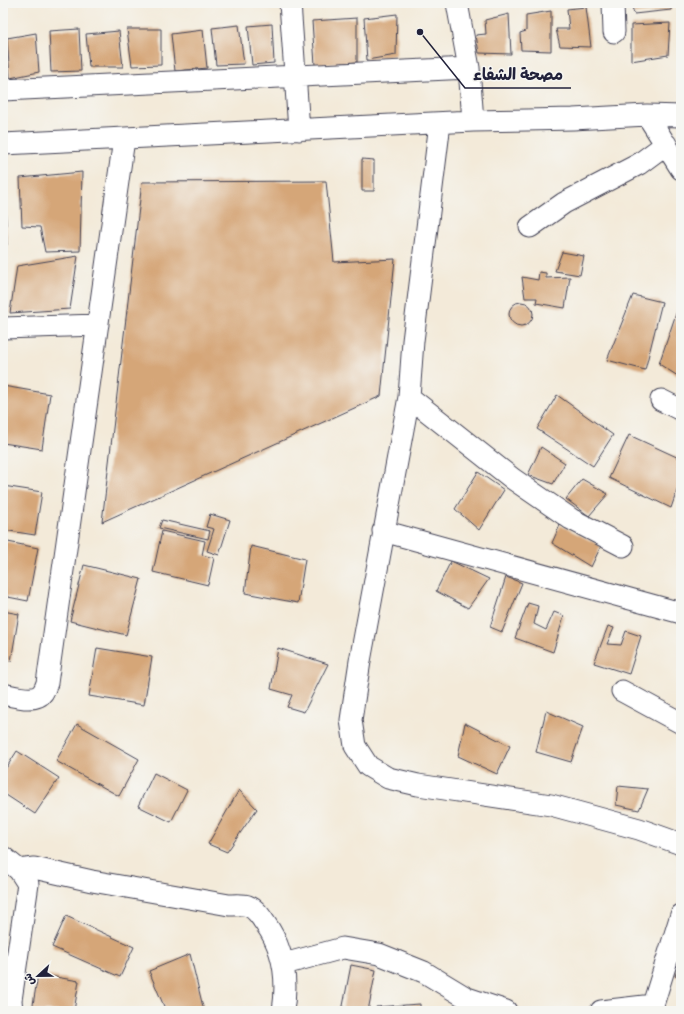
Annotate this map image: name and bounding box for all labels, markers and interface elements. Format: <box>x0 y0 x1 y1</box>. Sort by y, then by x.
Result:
callout: مصحة الشفاء <box>465 60 571 88</box>
text: مصحة الشفاء <box>473 65 563 88</box>
north arrow <box>18 956 58 996</box>
text: ش <box>21 970 40 988</box>

